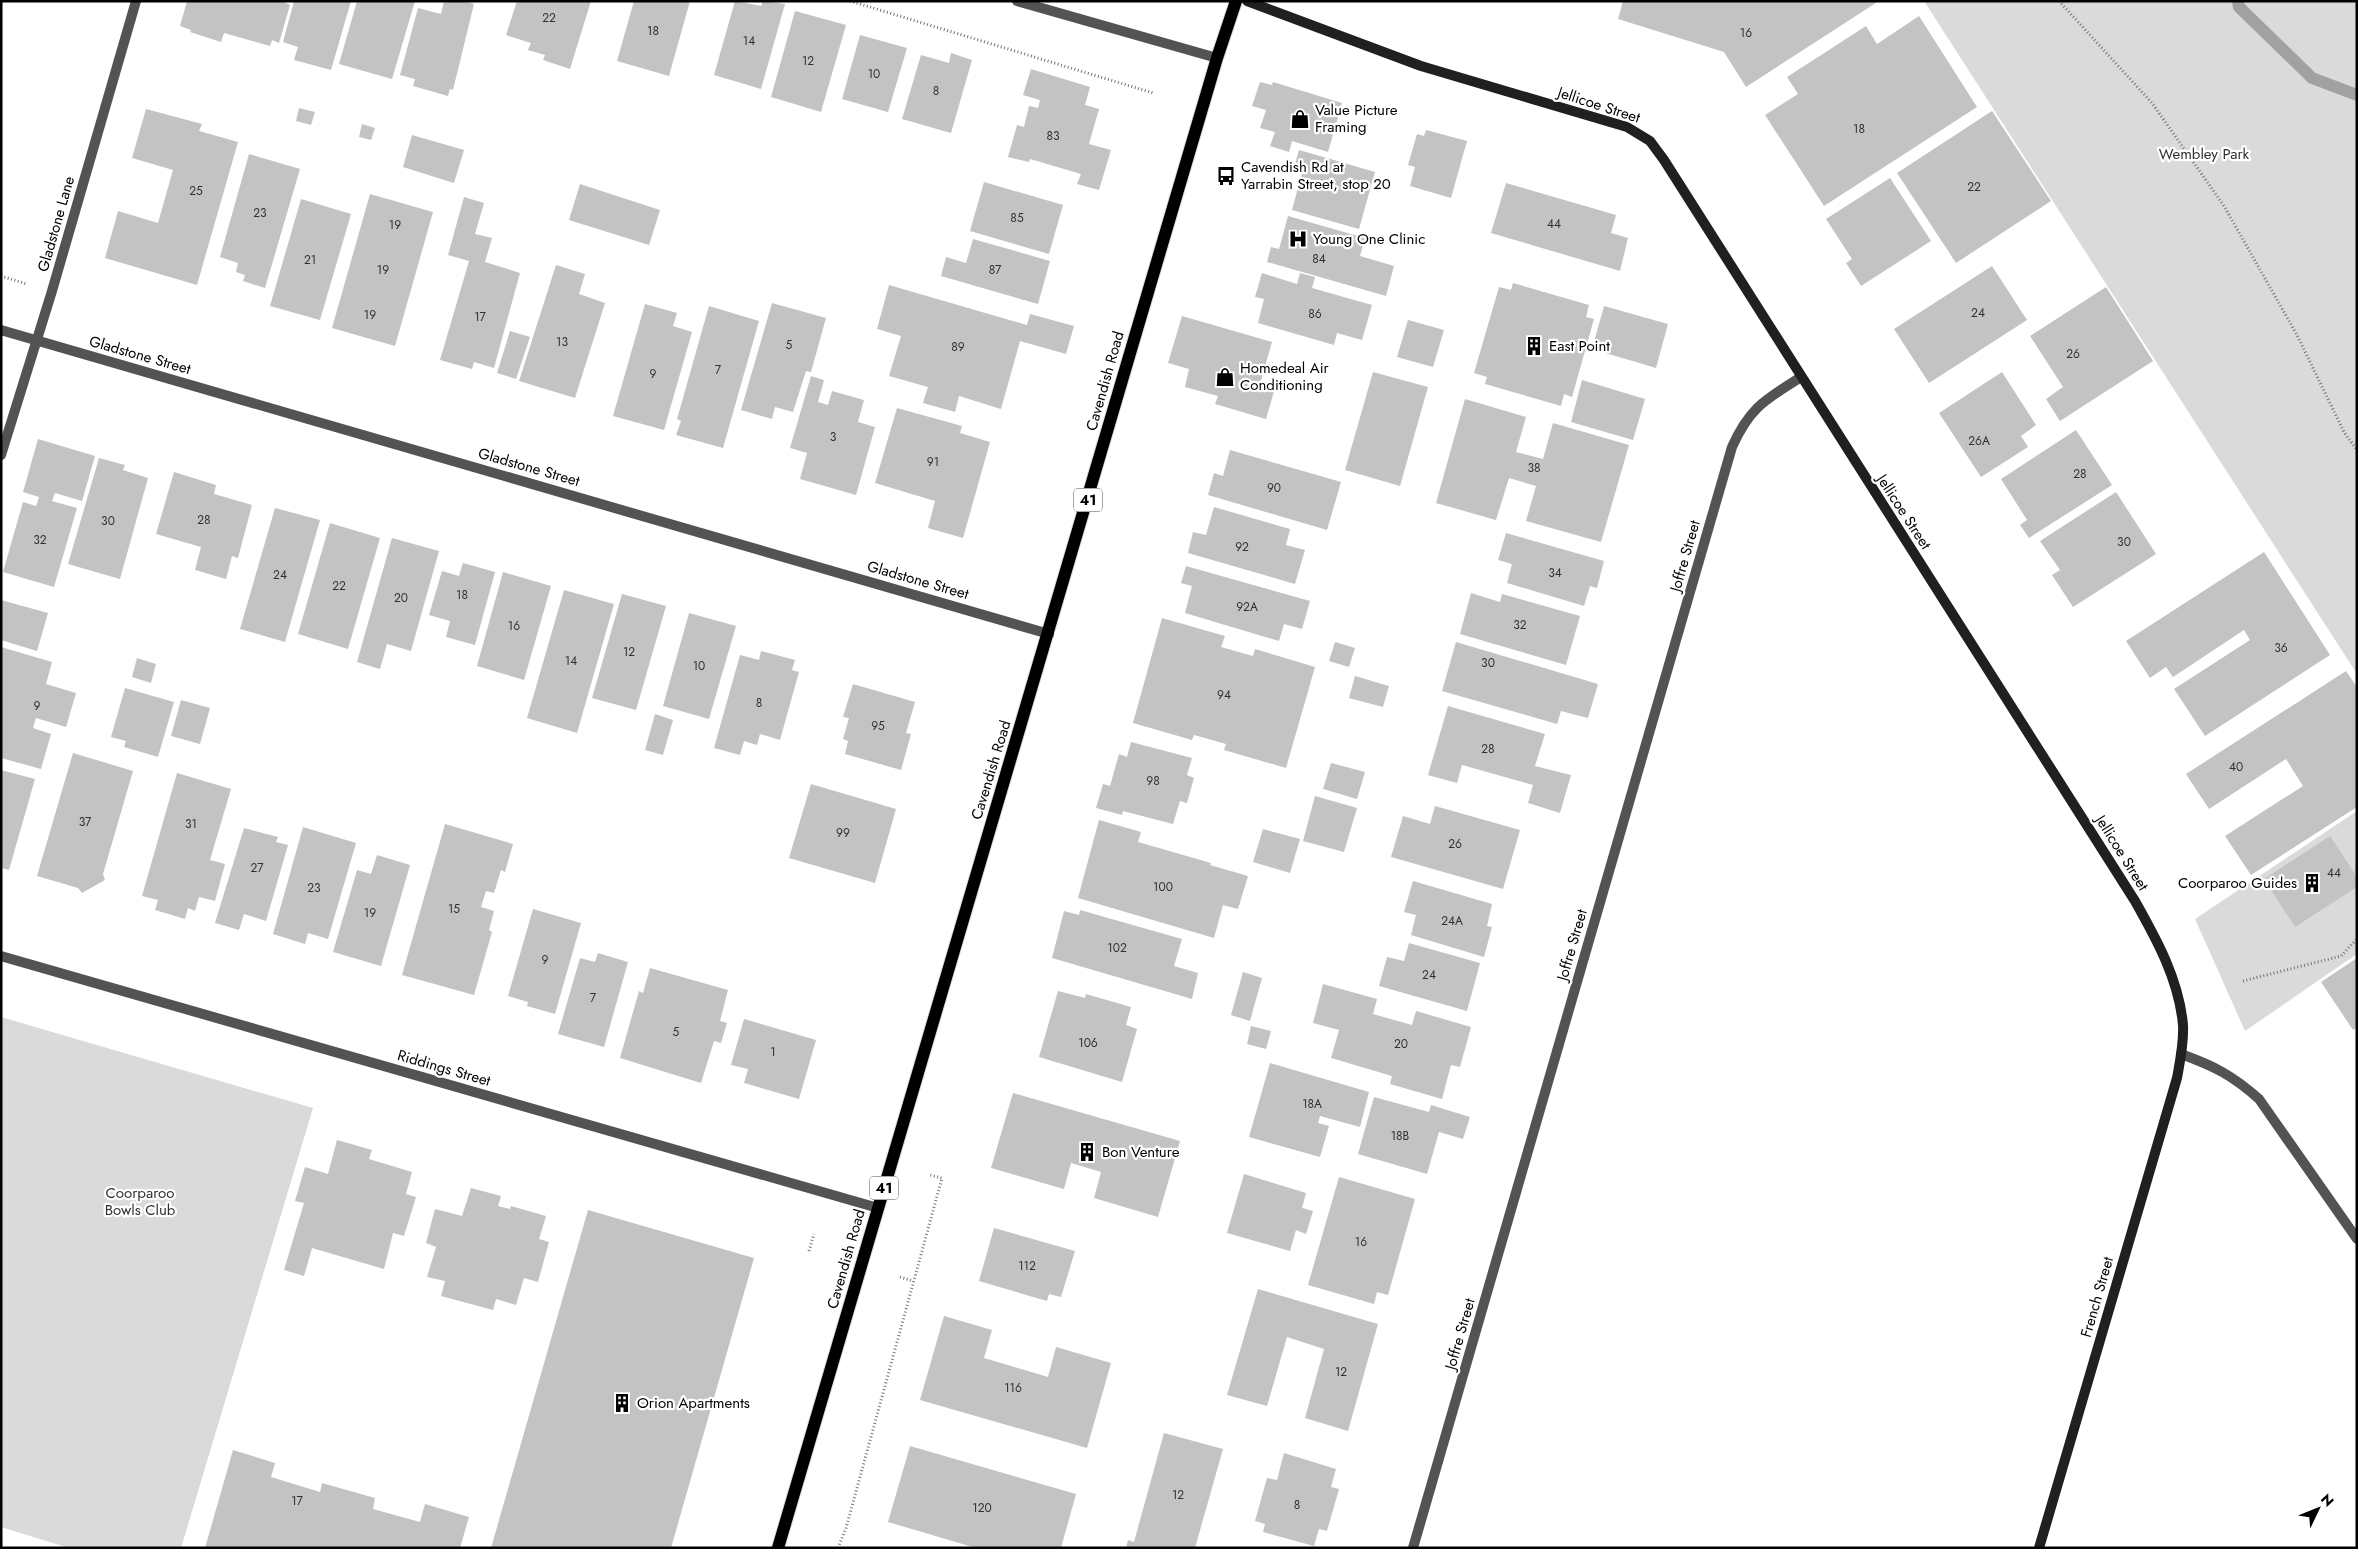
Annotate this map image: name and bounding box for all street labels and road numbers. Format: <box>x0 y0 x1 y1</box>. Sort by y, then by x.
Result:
street label: Jellicoe Street <box>1553 81 1643 129</box>
street label: Gladstone Lane <box>32 173 80 274</box>
street label: Cavendish Road <box>1080 329 1130 433</box>
street label: Gladstone Street <box>87 330 194 380</box>
street label: Gladstone Street <box>476 442 583 492</box>
street label: Jellicoe Street <box>1870 468 1937 554</box>
road number: 41 <box>1074 488 1102 512</box>
street label: Joffre Street <box>1664 517 1706 596</box>
street label: Gladstone Street <box>865 555 972 605</box>
street label: Cavendish Road <box>965 718 1017 822</box>
street label: Jellicoe Street <box>2089 809 2154 895</box>
street label: Joffre Street <box>1551 906 1593 985</box>
street label: Riddings Street <box>395 1044 494 1092</box>
road number: 41 <box>870 1176 898 1200</box>
street label: Cavendish Road <box>821 1207 871 1311</box>
street label: French Street <box>2075 1254 2119 1340</box>
street label: Joffre Street <box>1439 1295 1481 1374</box>

